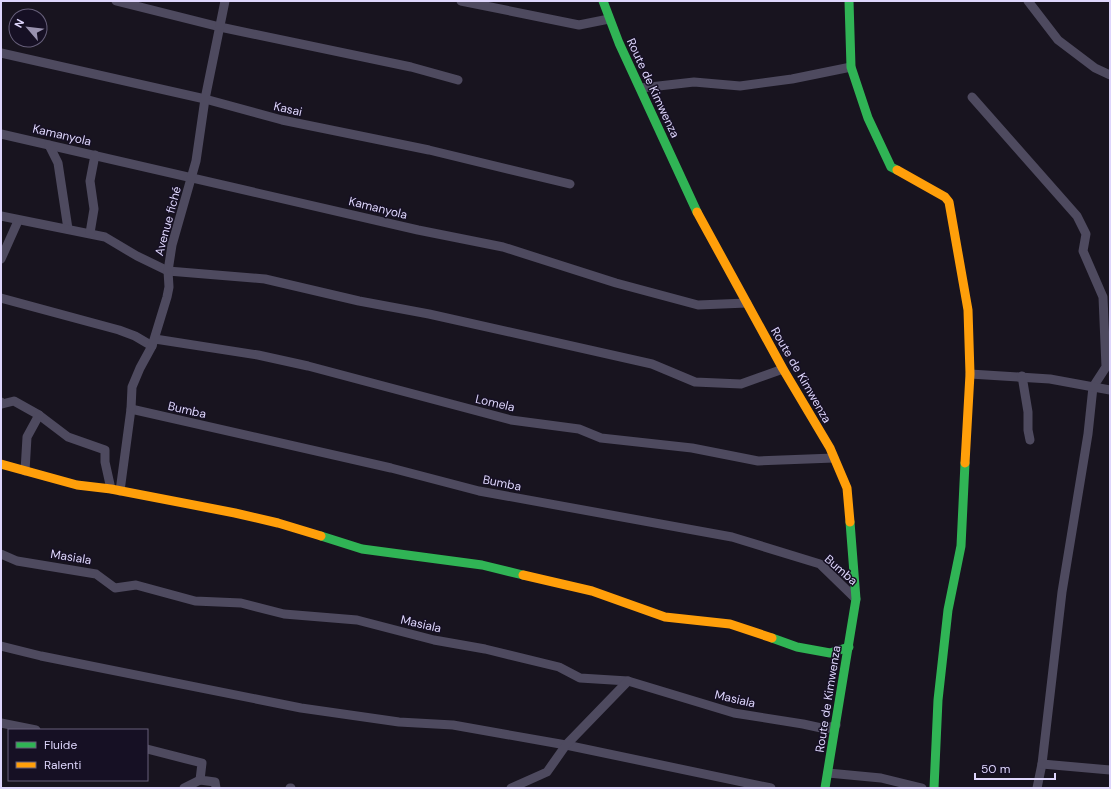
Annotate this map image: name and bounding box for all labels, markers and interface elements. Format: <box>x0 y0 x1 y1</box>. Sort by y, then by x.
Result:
north arrow <box>8 8 48 48</box>
text: N <box>11 16 27 30</box>
street label: Route de Kimwenza <box>623 36 683 140</box>
street label: Kasai <box>272 98 304 120</box>
street label: Kamanyola <box>31 120 93 150</box>
street label: Avenue fiché <box>151 184 185 258</box>
street label: Kamanyola <box>347 193 409 223</box>
street label: Route de Kimwenza <box>767 324 835 426</box>
street label: Lomela <box>474 391 516 415</box>
street label: Bumba <box>166 398 208 422</box>
street label: Bumba <box>481 471 523 495</box>
street label: Masiala <box>49 546 93 568</box>
street label: Bumba <box>821 551 861 589</box>
street label: Masiala <box>399 612 443 636</box>
street label: Route de Kimwenza <box>812 644 844 754</box>
street label: Masiala <box>713 687 757 711</box>
legend <box>8 729 148 781</box>
text: Fluide <box>44 737 77 753</box>
scale bar <box>975 755 1055 781</box>
text: Ralenti <box>44 757 82 773</box>
text: 50 m <box>981 761 1010 777</box>

